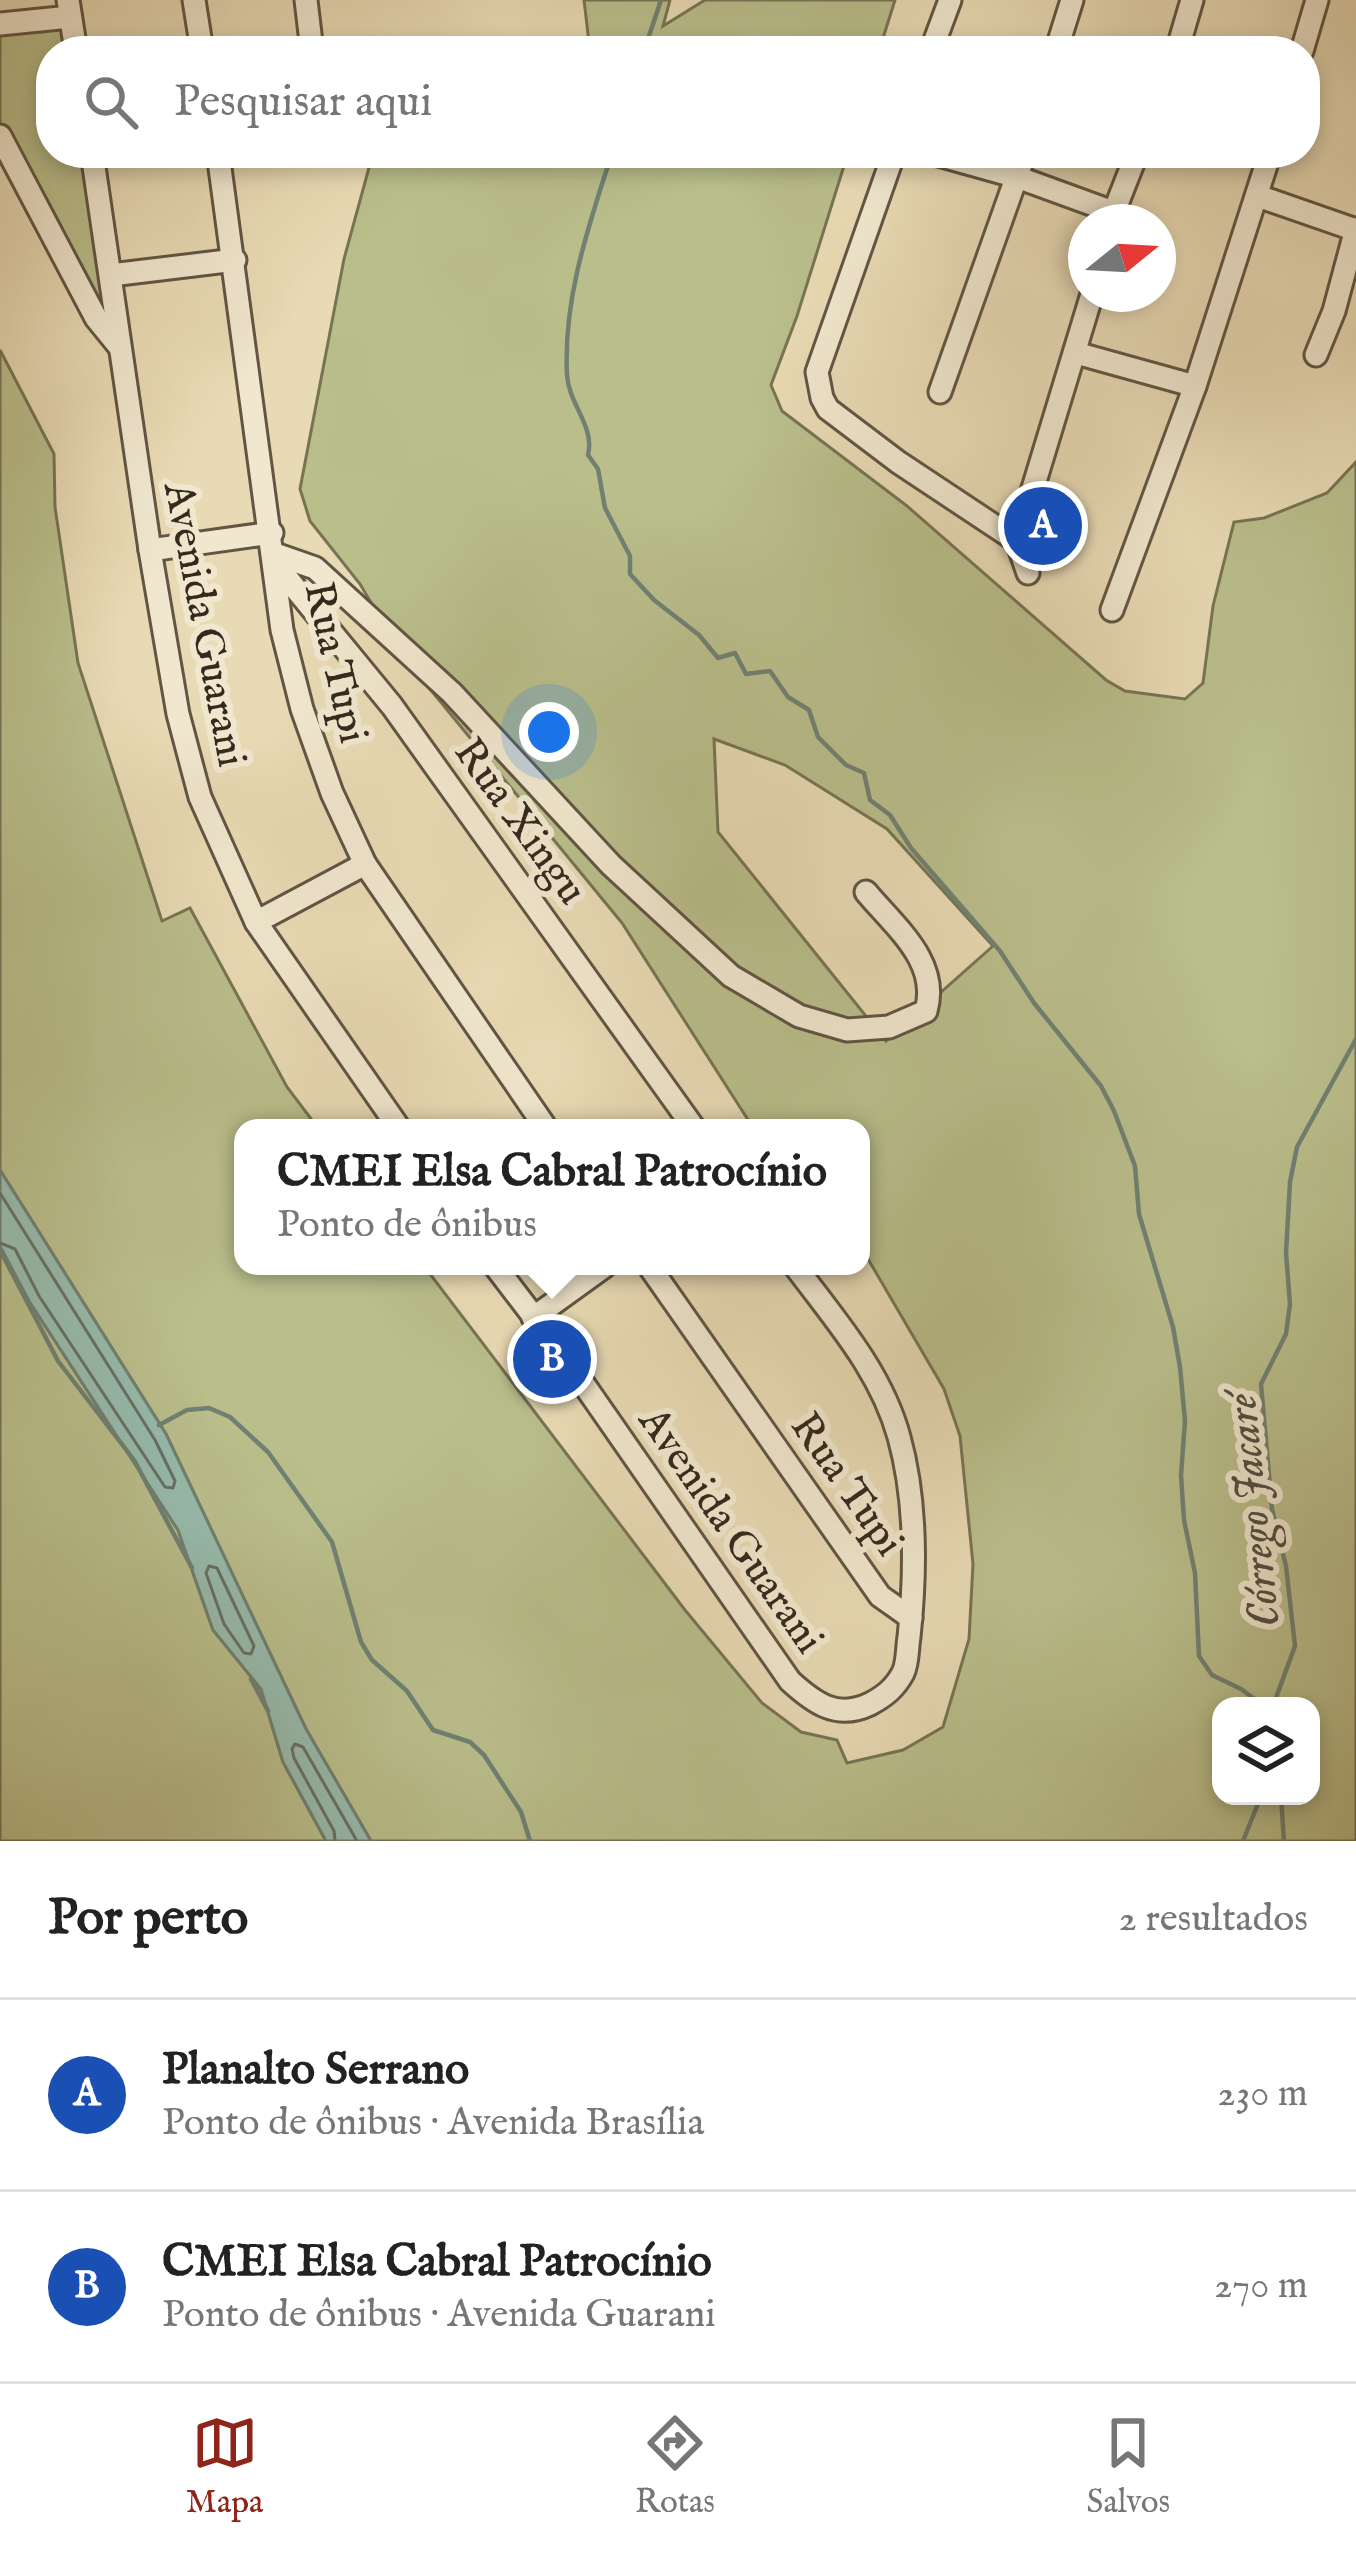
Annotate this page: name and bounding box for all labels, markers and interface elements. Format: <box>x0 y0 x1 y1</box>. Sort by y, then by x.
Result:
search box <box>36 36 1320 168</box>
icon: search <box>78 69 144 135</box>
text: Pesquisar aqui <box>174 74 432 131</box>
north arrow <box>1068 204 1176 312</box>
street label: Avenida Guarani <box>150 477 257 771</box>
pin: A <box>1004 481 1082 571</box>
street label: Rua Tupi <box>290 577 379 748</box>
your location <box>519 702 579 762</box>
street label: Rua Xingu <box>441 728 597 916</box>
popup <box>234 1119 870 1275</box>
text: CMEI Elsa Cabral Patrocínio <box>277 1144 827 1201</box>
text: Ponto de ônibus <box>277 1201 537 1250</box>
pin: B <box>513 1314 591 1404</box>
water label: Córrego Jacaré <box>1213 1384 1296 1630</box>
street label: Avenida Guarani <box>625 1397 835 1665</box>
street label: Rua Tupi <box>778 1403 915 1567</box>
map controls <box>1212 1697 1320 1805</box>
button: layers <box>1212 1697 1320 1805</box>
text: Por perto <box>48 1887 248 1952</box>
text: 2 resultados <box>1119 1895 1308 1944</box>
text: Planalto Serrano <box>162 2042 469 2099</box>
text: A <box>74 2070 100 2119</box>
text: 230 m <box>1217 2070 1308 2119</box>
text: Ponto de ônibus · Avenida Brasília <box>162 2099 704 2148</box>
text: CMEI Elsa Cabral Patrocínio <box>162 2234 712 2291</box>
text: B <box>74 2262 100 2311</box>
text: 270 m <box>1214 2262 1308 2311</box>
text: Ponto de ônibus · Avenida Guarani <box>162 2291 716 2340</box>
tab: Mapa <box>186 2410 263 2524</box>
tab: Rotas <box>635 2410 715 2524</box>
tab: Salvos <box>1087 2410 1170 2524</box>

